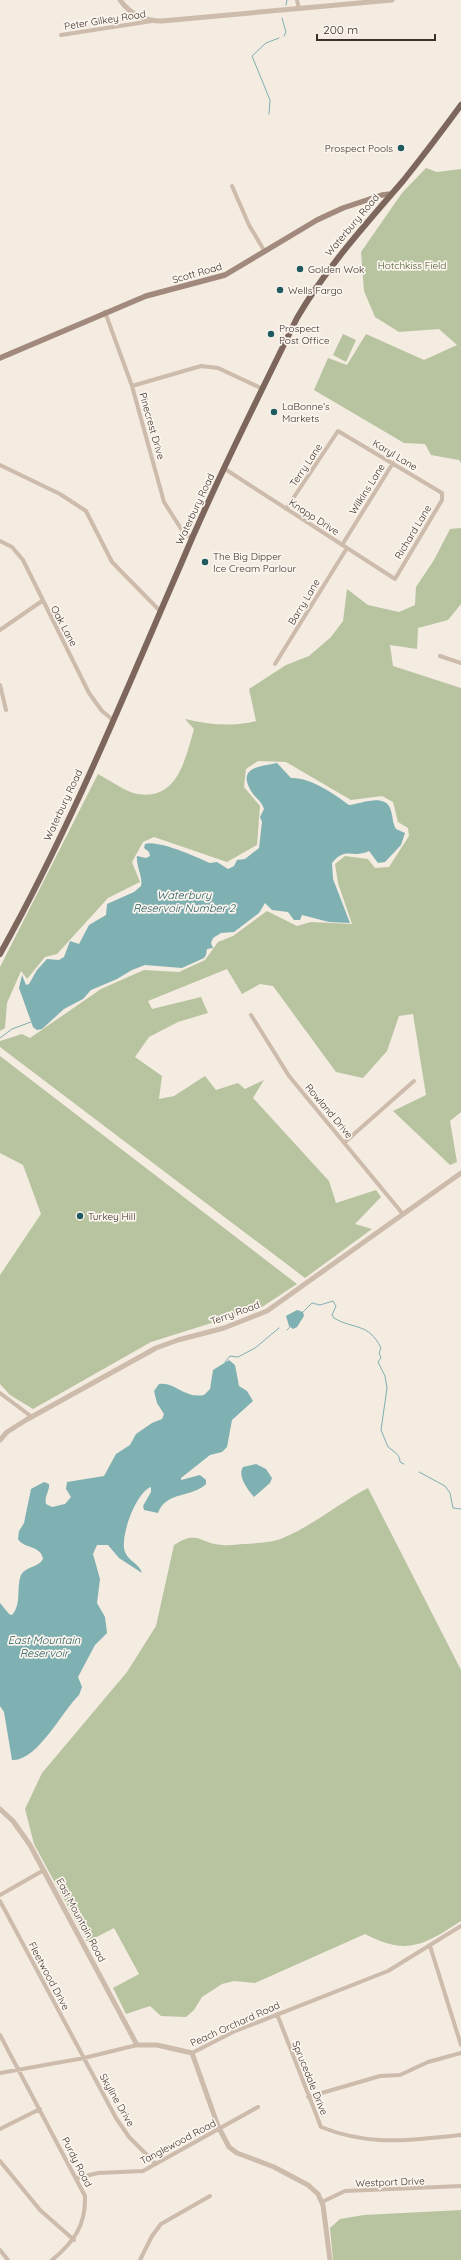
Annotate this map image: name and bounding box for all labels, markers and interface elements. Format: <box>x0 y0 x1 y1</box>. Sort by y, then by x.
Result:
street label: Peter Gilkey Road <box>63 7 147 33</box>
scale bar <box>317 16 435 42</box>
text: 200 m <box>323 22 358 37</box>
place label: Prospect Pools <box>325 142 393 155</box>
marker: Prospect Pools <box>396 143 406 153</box>
street label: Waterbury Road <box>322 191 382 259</box>
park label: Hotchkiss Field <box>378 259 446 272</box>
street label: Scott Road <box>171 260 223 286</box>
place label: Golden Wok <box>308 263 364 276</box>
marker: Golden Wok <box>295 264 305 274</box>
place label: Wells Fargo <box>288 284 342 297</box>
marker: Wells Fargo <box>275 285 285 295</box>
place label: Prospect Post Office <box>279 322 330 347</box>
marker: Prospect Post Office <box>266 329 276 339</box>
street label: Pinecrest Drive <box>136 391 168 461</box>
place label: LaBonne’s Markets <box>282 400 330 425</box>
marker: LaBonne’s Markets <box>269 407 279 417</box>
street label: Karyl Lane <box>370 437 420 474</box>
street label: Terry Lane <box>287 441 325 489</box>
street label: Wilkins Lane <box>346 461 388 517</box>
street label: Waterbury Road <box>173 471 217 547</box>
street label: Knapp Drive <box>286 496 342 538</box>
street label: Richard Lane <box>392 502 434 561</box>
place label: The Big Dipper Ice Cream Parlour <box>213 550 297 575</box>
marker: The Big Dipper Ice Cream Parlour <box>200 557 210 567</box>
street label: Barry Lane <box>285 576 323 627</box>
street label: Oak Lane <box>48 603 80 649</box>
street label: Waterbury Road <box>41 767 85 843</box>
water label: Waterbury Reservoir Number 2 <box>133 888 236 915</box>
street label: Rowland Drive <box>302 1081 356 1141</box>
place label: Turkey Hill <box>88 1210 135 1223</box>
marker: Turkey Hill <box>75 1211 85 1221</box>
street label: Terry Road <box>209 1298 261 1328</box>
water label: East Mountain Reservoir <box>8 1633 81 1660</box>
street label: East Mountain Road <box>53 1876 109 1964</box>
street label: Fleetwood Drive <box>26 1940 73 2013</box>
street label: Peach Orchard Road <box>188 1998 282 2050</box>
street label: Sprucedale Drive <box>289 2039 331 2117</box>
street label: Skyline Drive <box>97 2071 138 2129</box>
street label: Tanglewood Road <box>138 2117 218 2167</box>
street label: Purdy Road <box>59 2135 95 2189</box>
street label: Westport Drive <box>355 2174 425 2190</box>

